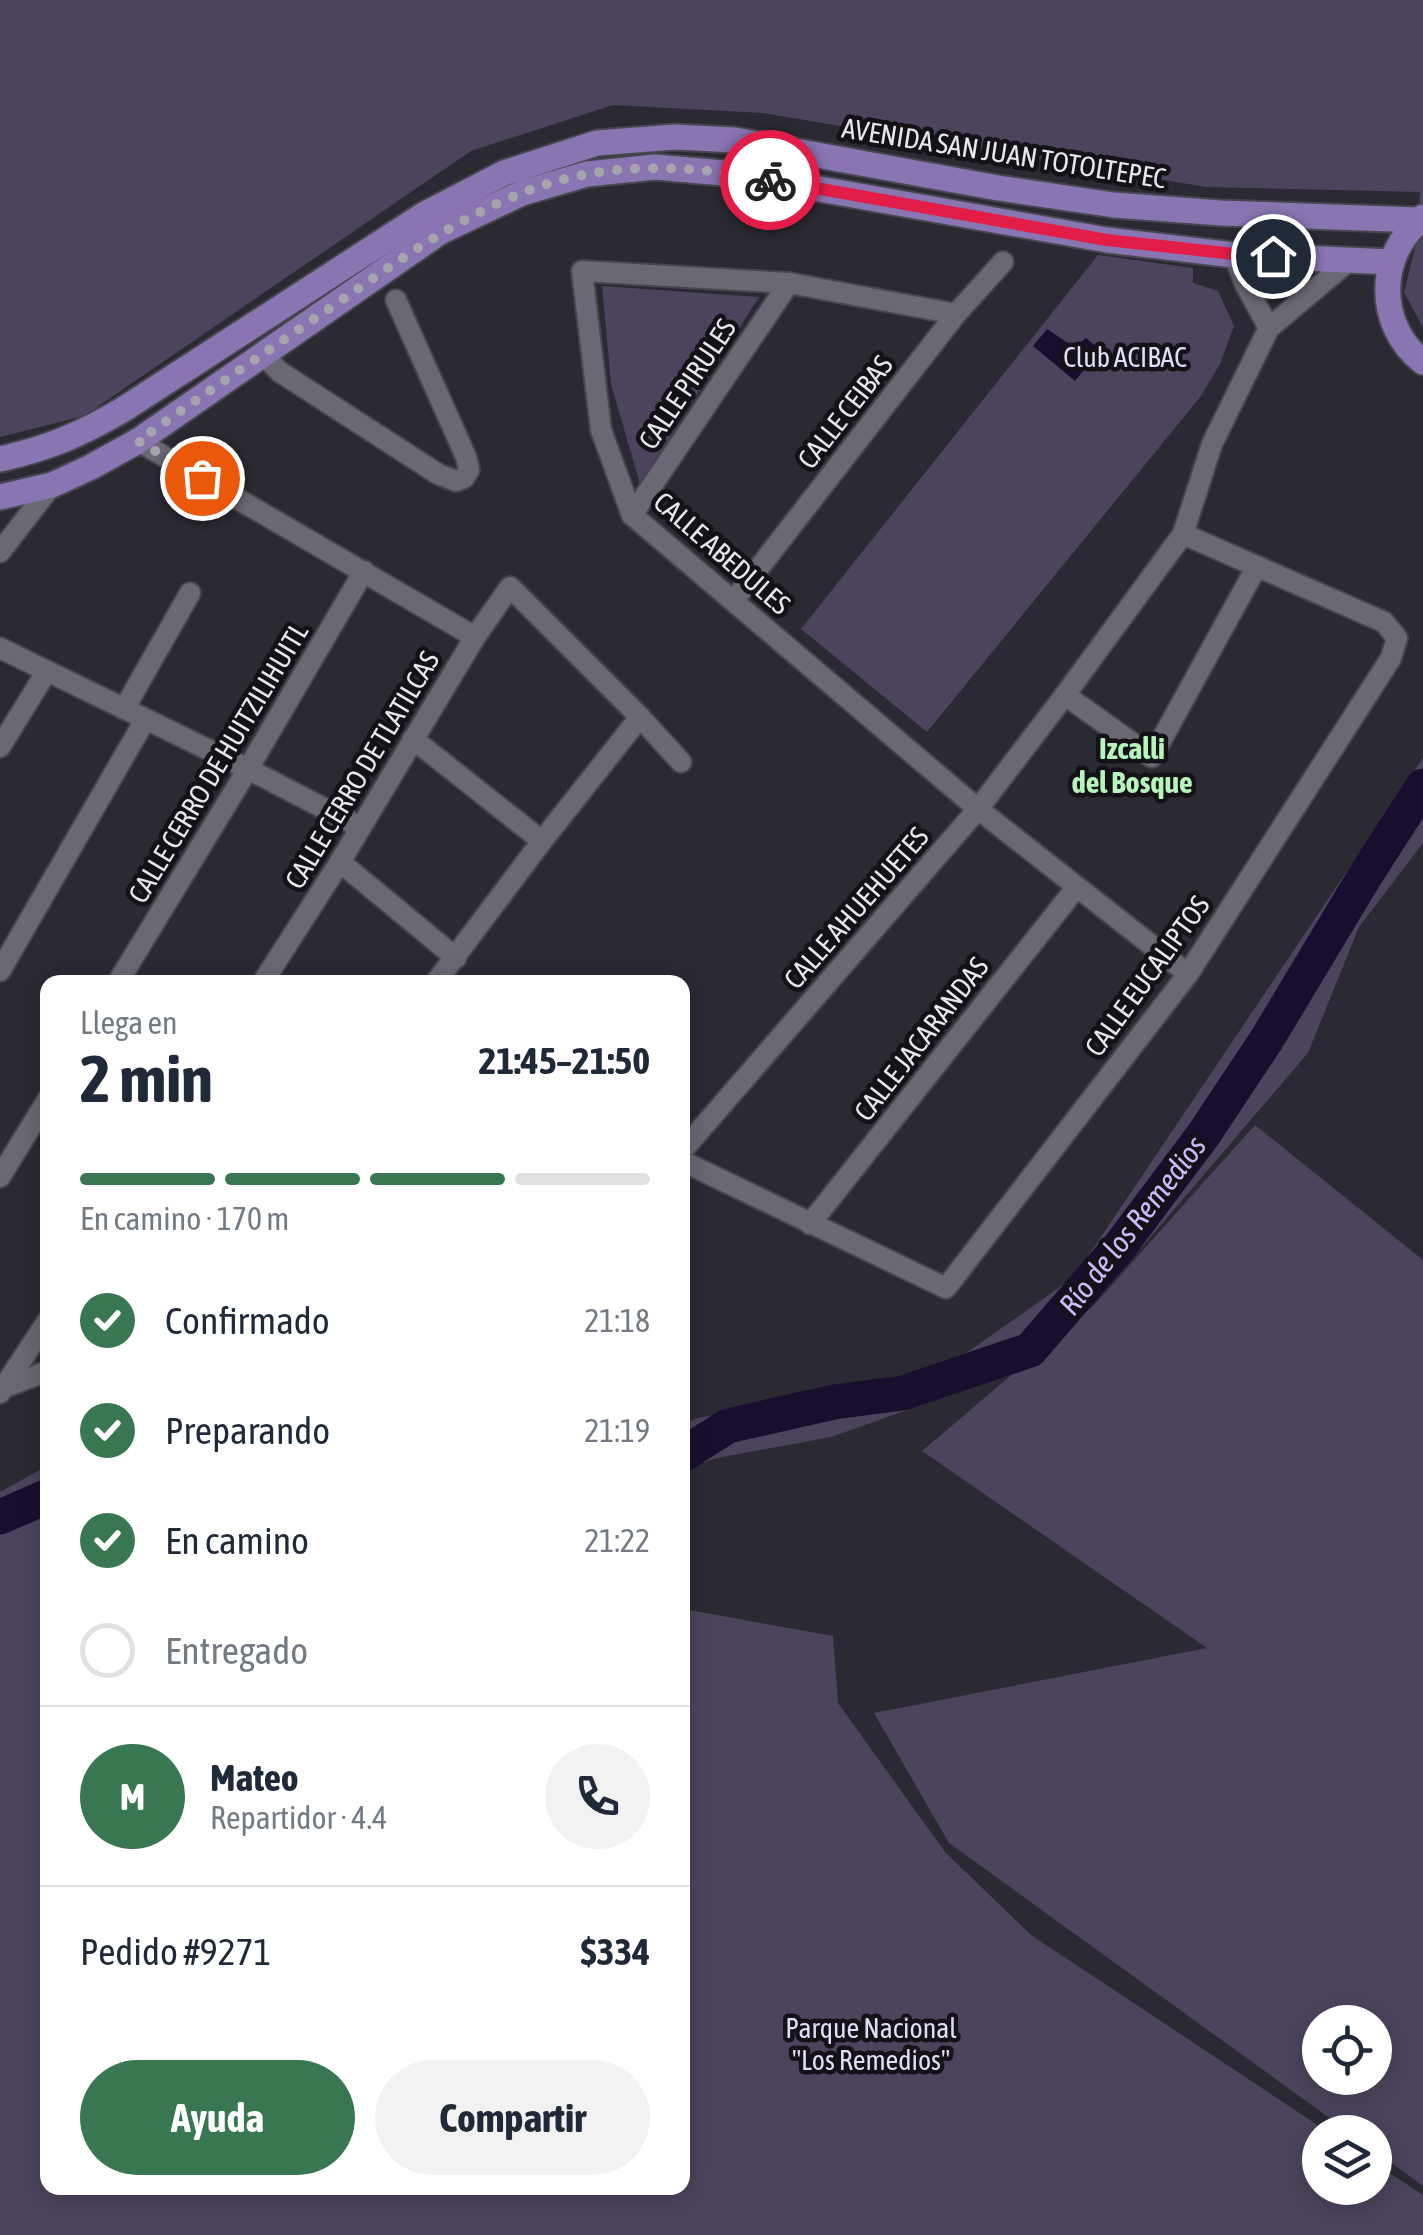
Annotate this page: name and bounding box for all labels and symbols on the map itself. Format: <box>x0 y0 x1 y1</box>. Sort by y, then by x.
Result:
street label: AVENIDA SAN JUAN TOTOLTEPEC <box>840 112 1169 194</box>
courier <box>720 130 820 230</box>
pin <box>1231 214 1316 299</box>
street label: CALLE PIRULES <box>632 313 742 455</box>
park label: Club ACIBAC <box>1063 341 1187 373</box>
street label: CALLE CEIBAS <box>791 349 899 475</box>
pin <box>160 436 245 521</box>
street label: CALLE ABEDULES <box>648 485 797 621</box>
street label: CALLE CERRO DE HUITZILIHUITL <box>122 617 314 909</box>
street label: CALLE CERRO DE TLATILCAS <box>278 645 446 894</box>
district label: Izcalli del Bosque <box>1071 731 1193 799</box>
street label: CALLE AHUEHUETES <box>777 821 935 995</box>
street label: CALLE EUCALIPTOS <box>1078 890 1216 1062</box>
street label: CALLE JACARANDAS <box>847 951 995 1127</box>
water label: Río de los Remedios <box>1052 1129 1212 1321</box>
park label: Parque Nacional "Los Remedios" <box>785 2012 957 2076</box>

